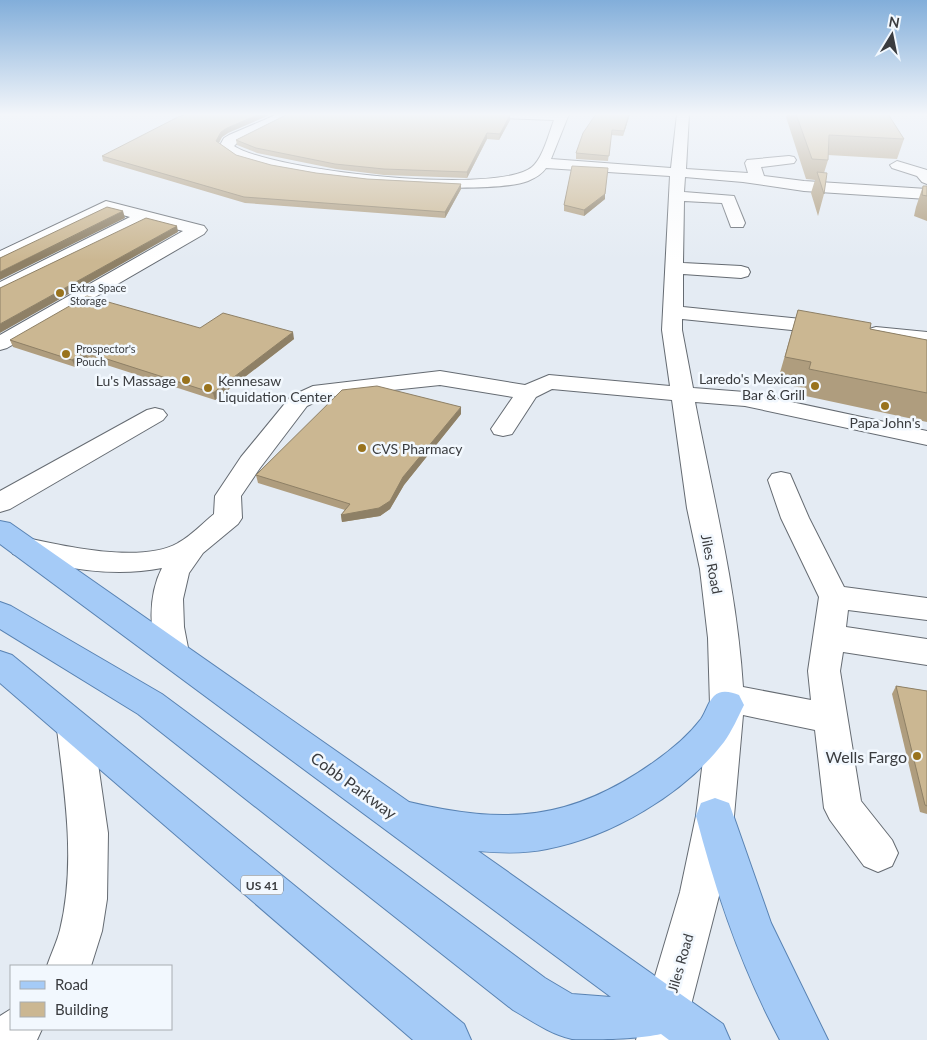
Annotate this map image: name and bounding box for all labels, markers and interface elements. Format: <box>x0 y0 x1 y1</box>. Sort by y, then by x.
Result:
north arrow <box>867 10 917 60</box>
text: N <box>888 12 901 31</box>
place label: Extra Space Storage <box>70 281 127 307</box>
marker: Extra Space Storage <box>54 287 66 299</box>
place label: Prospector's Pouch <box>76 342 136 368</box>
marker: Prospector's Pouch <box>60 348 72 360</box>
place label: Laredo's Mexican Bar & Grill <box>699 370 805 403</box>
place label: Lu's Massage <box>96 372 176 389</box>
place label: Kennesaw Liquidation Center <box>218 372 332 405</box>
marker: Lu's Massage <box>180 374 192 386</box>
marker: Laredo's Mexican Bar & Grill <box>809 380 821 392</box>
marker: Kennesaw Liquidation Center <box>202 382 214 394</box>
marker: Papa John's <box>879 400 891 412</box>
place label: Papa John's <box>849 414 921 431</box>
place label: CVS Pharmacy <box>372 440 463 457</box>
marker: CVS Pharmacy <box>356 442 368 454</box>
street label: Jiles Road <box>698 533 726 595</box>
place label: Wells Fargo <box>826 747 907 766</box>
street label: Cobb Parkway <box>307 748 401 823</box>
marker: Wells Fargo <box>911 750 923 762</box>
road number: US 41 <box>241 876 283 894</box>
street label: Jiles Road <box>663 932 697 994</box>
legend <box>10 965 172 1030</box>
text: Road <box>55 975 88 993</box>
text: Building <box>55 1000 108 1018</box>

